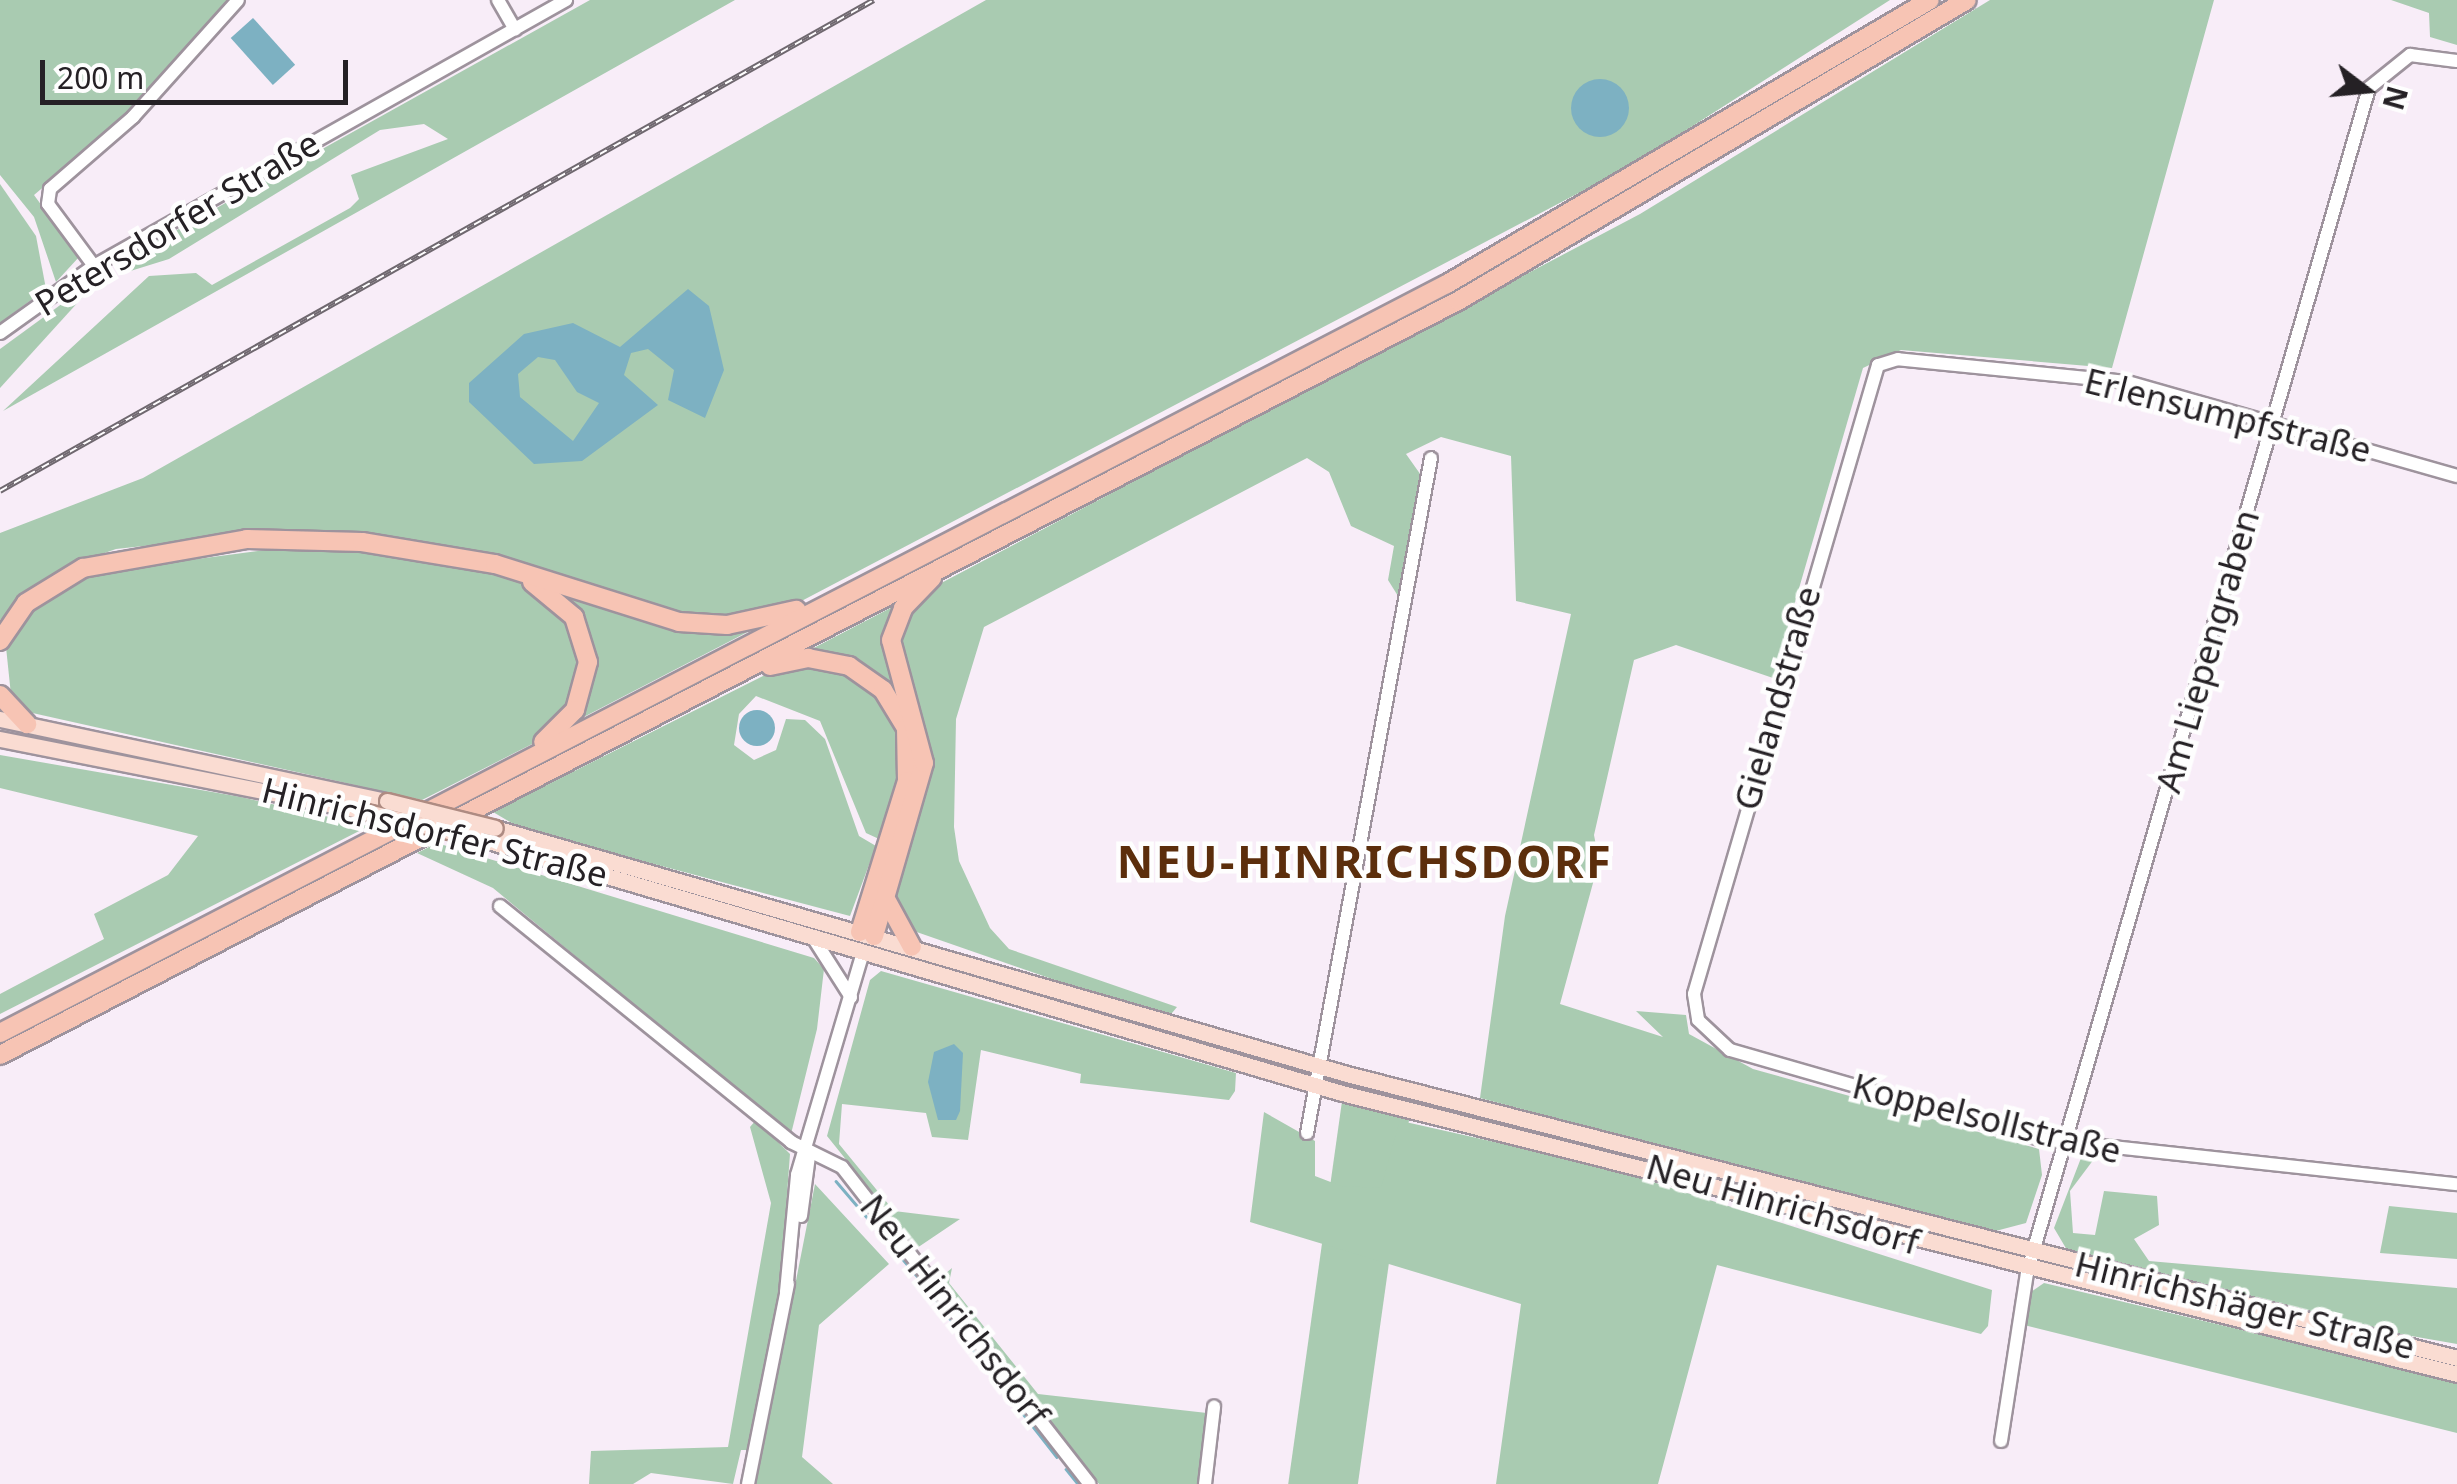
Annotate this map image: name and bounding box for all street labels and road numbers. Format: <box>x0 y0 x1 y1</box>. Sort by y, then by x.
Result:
street label: Petersdorfer Straße <box>27 122 327 324</box>
street label: Erlensumpfstraße <box>2080 359 2376 471</box>
street label: Am Liepengraben <box>2147 505 2267 797</box>
street label: Gielandstraße <box>1725 581 1829 815</box>
street label: Hinrichsdorfer Straße <box>258 769 612 895</box>
street label: Koppelsollstraße <box>1848 1064 2126 1172</box>
street label: Neu Hinrichsdorf <box>1642 1145 1924 1263</box>
street label: Neu Hinrichsdorf <box>852 1186 1058 1434</box>
street label: Hinrichshäger Straße <box>2071 1242 2419 1368</box>

